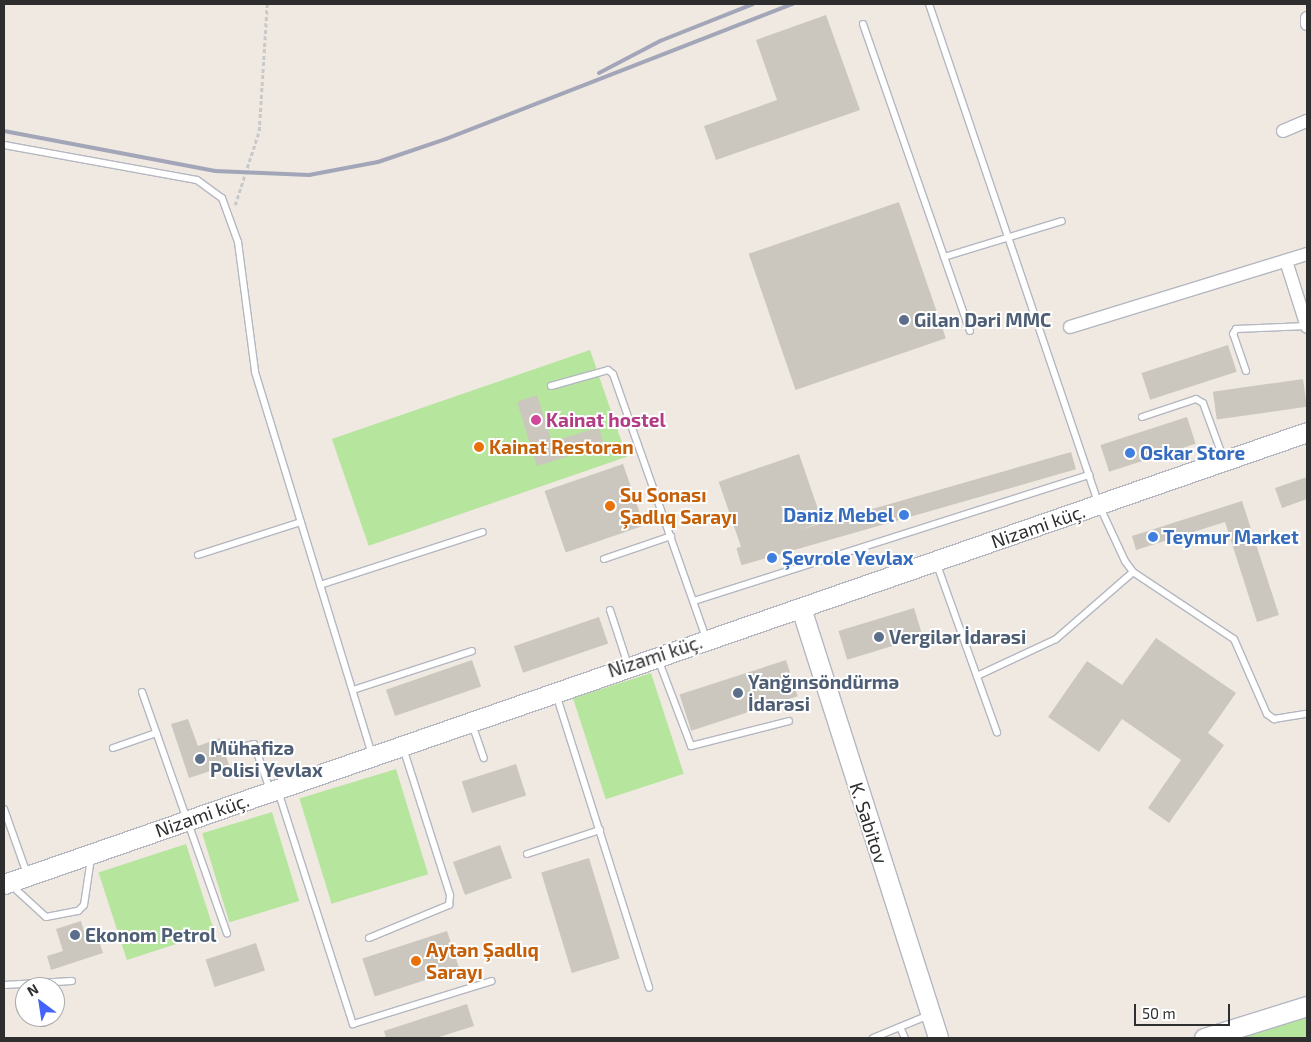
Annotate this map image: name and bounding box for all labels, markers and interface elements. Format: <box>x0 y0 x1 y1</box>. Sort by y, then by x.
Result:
place label: Gilan Dəri MMC <box>914 309 1051 331</box>
marker: Gilan Dəri MMC <box>898 314 910 326</box>
place label: Kainat hostel <box>546 409 666 431</box>
marker: Kainat hostel <box>530 414 542 426</box>
place label: Kainat Restoran <box>489 436 634 458</box>
marker: Kainat Restoran <box>473 441 485 453</box>
place label: Oskar Store <box>1140 442 1246 464</box>
marker: Oskar Store <box>1124 447 1136 459</box>
place label: Su Sonası Şadlıq Sarayı <box>620 484 737 528</box>
street label: Nizami küç. <box>988 499 1088 553</box>
marker: Su Sonası Şadlıq Sarayı <box>604 500 616 512</box>
place label: Dəniz Mebel <box>783 504 894 526</box>
marker: Dəniz Mebel <box>898 509 910 521</box>
place label: Teymur Market <box>1163 526 1299 548</box>
marker: Teymur Market <box>1147 531 1159 543</box>
place label: Şevrole Yevlax <box>782 547 914 569</box>
marker: Şevrole Yevlax <box>766 552 778 564</box>
place label: Vergilər İdarəsi <box>889 626 1027 648</box>
street label: Nizami küç. <box>605 630 705 682</box>
marker: Vergilər İdarəsi <box>873 631 885 643</box>
place label: Yanğınsöndürmə İdarəsi <box>748 671 899 715</box>
marker: Yanğınsöndürmə İdarəsi <box>732 687 744 699</box>
place label: Mühafizə Polisi Yevlax <box>210 737 323 781</box>
marker: Mühafizə Polisi Yevlax <box>194 753 206 765</box>
street label: K. Sabitov <box>845 779 893 867</box>
street label: Nizami küç. <box>152 788 252 842</box>
place label: Ekonom Petrol <box>85 924 217 946</box>
marker: Ekonom Petrol <box>69 929 81 941</box>
place label: Aytən Şadlıq Sarayı <box>426 939 539 983</box>
marker: Aytən Şadlıq Sarayı <box>410 955 422 967</box>
north arrow <box>15 977 65 1027</box>
text: N <box>24 980 41 999</box>
scale bar <box>1136 994 1232 1026</box>
text: 50 m <box>1142 1004 1176 1022</box>

